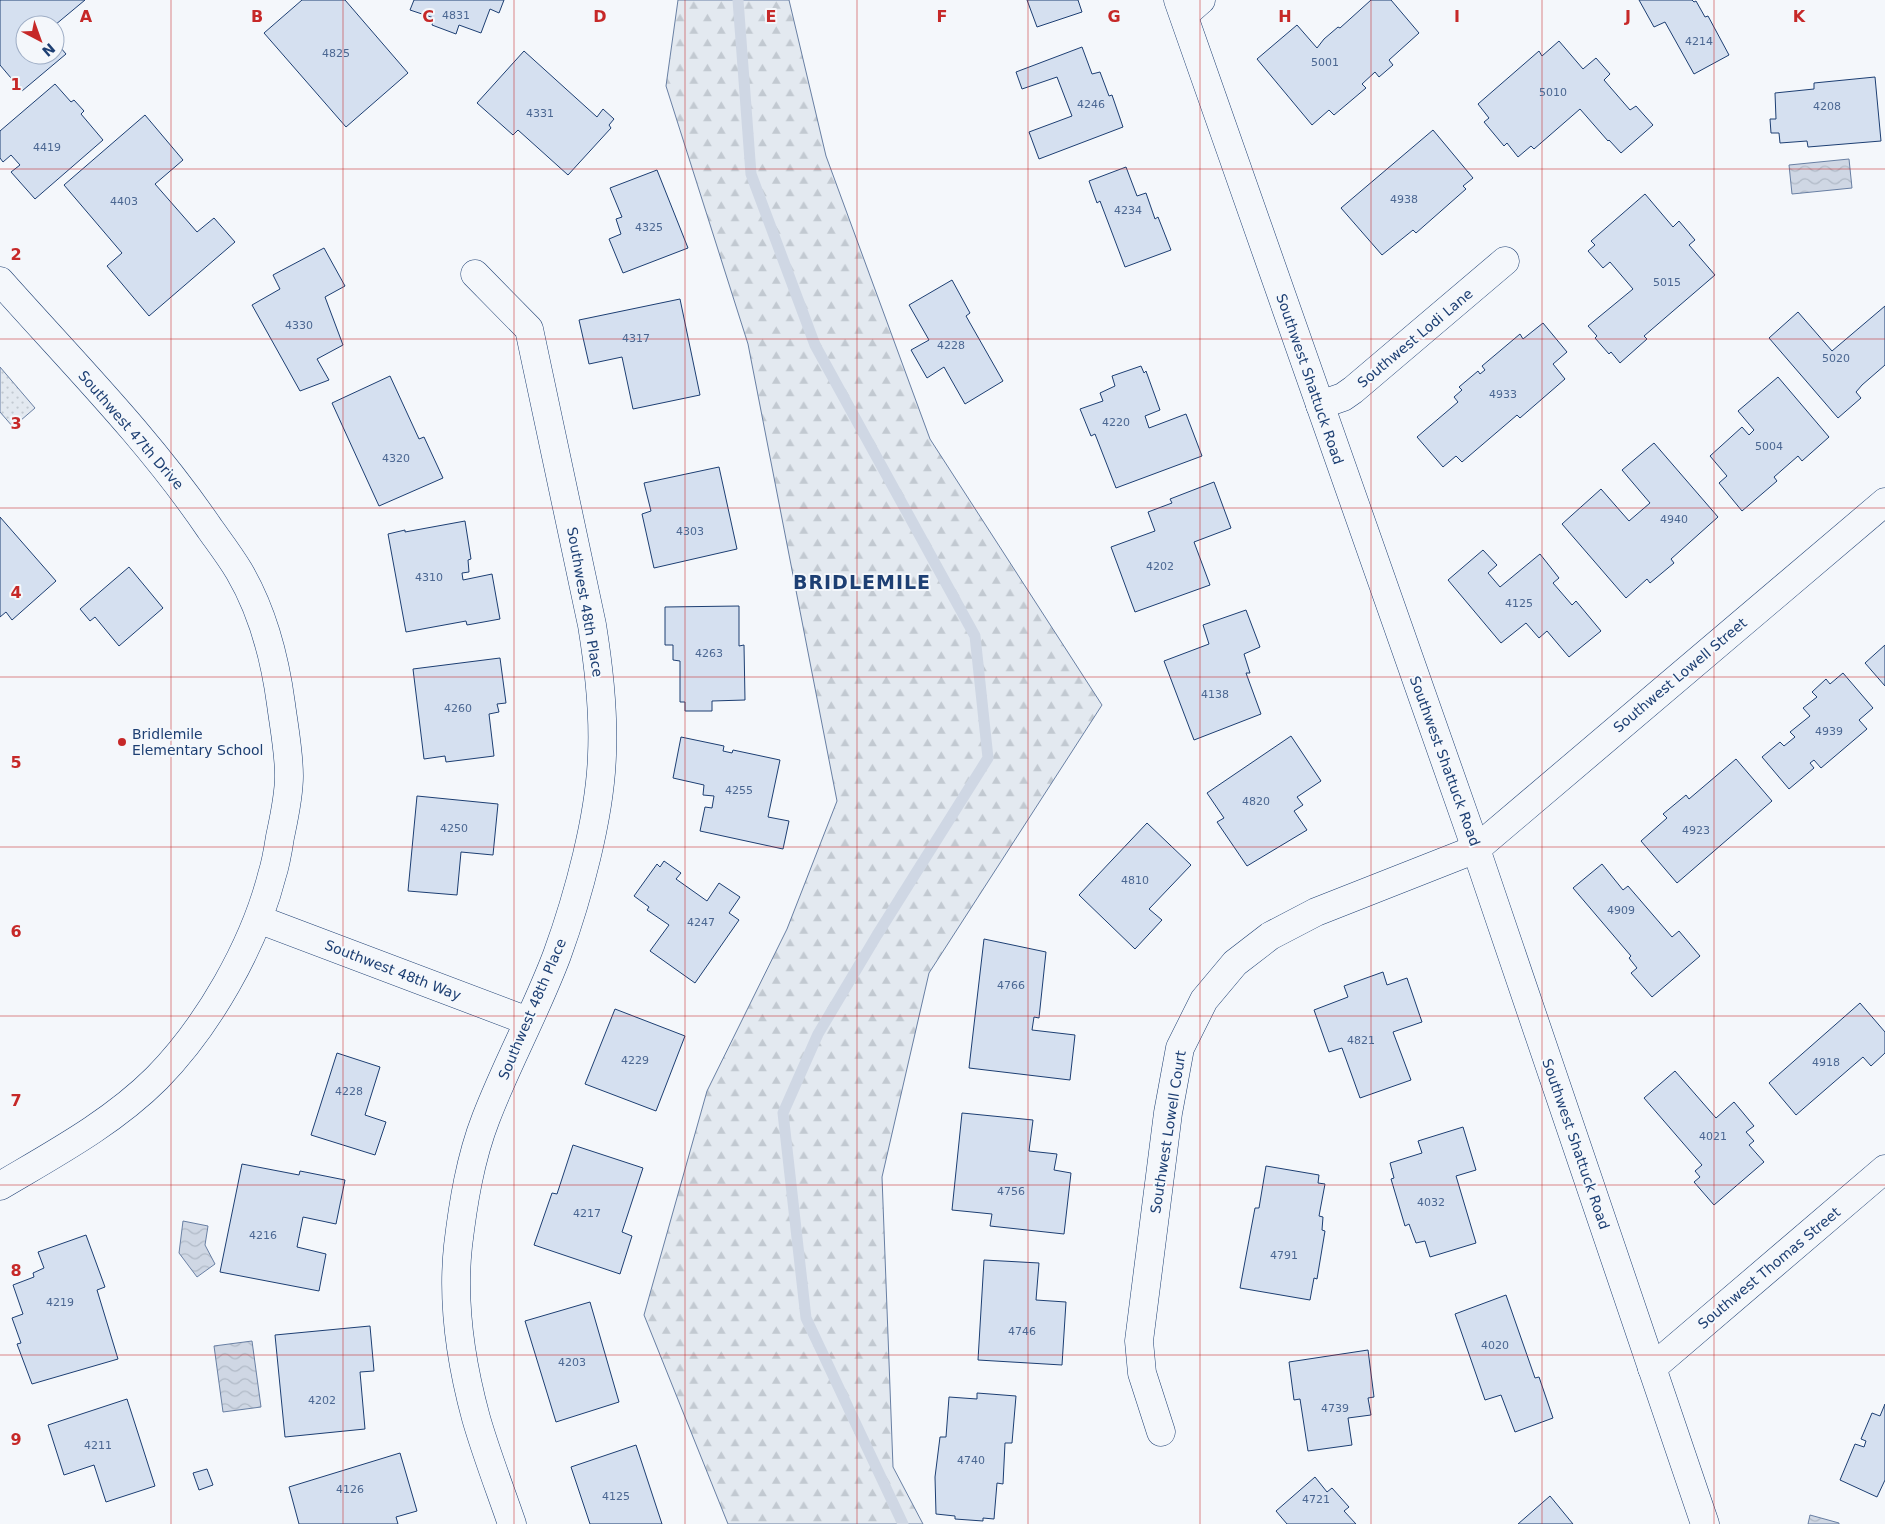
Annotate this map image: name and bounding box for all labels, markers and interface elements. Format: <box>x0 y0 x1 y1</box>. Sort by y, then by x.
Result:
text: A <box>80 7 93 26</box>
text: B <box>251 7 263 26</box>
text: C <box>422 7 434 26</box>
text: D <box>593 7 607 26</box>
text: E <box>766 7 776 26</box>
text: F <box>937 7 947 26</box>
text: G <box>1107 7 1121 26</box>
text: H <box>1278 7 1292 26</box>
text: I <box>1454 7 1460 26</box>
text: J <box>1624 7 1631 26</box>
text: K <box>1793 7 1806 26</box>
house number: 4831 <box>442 9 470 22</box>
north arrow <box>15 15 65 65</box>
house number: 4214 <box>1685 35 1713 48</box>
text: N <box>39 40 58 60</box>
house number: 4825 <box>322 47 350 60</box>
house number: 5001 <box>1311 56 1339 69</box>
text: 1 <box>10 75 22 94</box>
house number: 5010 <box>1539 86 1567 99</box>
house number: 4246 <box>1077 98 1105 111</box>
house number: 4208 <box>1813 100 1841 113</box>
house number: 4331 <box>526 107 554 120</box>
house number: 4419 <box>33 141 61 154</box>
house number: 4938 <box>1390 193 1418 206</box>
house number: 4403 <box>110 195 138 208</box>
house number: 4234 <box>1114 204 1142 217</box>
house number: 4325 <box>635 221 663 234</box>
text: 2 <box>10 245 22 264</box>
house number: 5015 <box>1653 276 1681 289</box>
street label: Southwest Lodi Lane <box>1354 285 1476 391</box>
street label: Southwest Shattuck Road <box>1273 292 1347 466</box>
house number: 4330 <box>285 319 313 332</box>
house number: 4317 <box>622 332 650 345</box>
house number: 4228 <box>937 339 965 352</box>
house number: 5020 <box>1822 352 1850 365</box>
street label: Southwest 47th Drive <box>75 367 187 493</box>
house number: 4933 <box>1489 388 1517 401</box>
text: 3 <box>10 414 22 433</box>
house number: 4220 <box>1102 416 1130 429</box>
house number: 5004 <box>1755 440 1783 453</box>
house number: 4320 <box>382 452 410 465</box>
house number: 4940 <box>1660 513 1688 526</box>
house number: 4303 <box>676 525 704 538</box>
street label: Southwest 48th Place <box>564 526 606 678</box>
house number: 4202 <box>1146 560 1174 573</box>
house number: 4310 <box>415 571 443 584</box>
district label: BRIDLEMILE <box>793 571 931 593</box>
text: 4 <box>10 583 22 602</box>
house number: 4125 <box>1505 597 1533 610</box>
street label: Southwest Lowell Street <box>1610 614 1750 735</box>
house number: 4263 <box>695 647 723 660</box>
street label: Southwest Shattuck Road <box>1407 674 1483 848</box>
house number: 4138 <box>1201 688 1229 701</box>
house number: 4260 <box>444 702 472 715</box>
house number: 4939 <box>1815 725 1843 738</box>
place label: Bridlemile Elementary School <box>132 726 264 758</box>
marker: Bridlemile Elementary School <box>116 736 128 748</box>
text: 5 <box>10 753 22 772</box>
house number: 4255 <box>725 784 753 797</box>
house number: 4820 <box>1242 795 1270 808</box>
house number: 4250 <box>440 822 468 835</box>
house number: 4923 <box>1682 824 1710 837</box>
house number: 4810 <box>1121 874 1149 887</box>
house number: 4909 <box>1607 904 1635 917</box>
house number: 4247 <box>687 916 715 929</box>
text: 6 <box>10 922 22 941</box>
street label: Southwest 48th Place <box>495 936 569 1082</box>
street label: Southwest 48th Way <box>323 937 463 1003</box>
house number: 4766 <box>997 979 1025 992</box>
house number: 4821 <box>1347 1034 1375 1047</box>
street label: Southwest Lowell Court <box>1147 1049 1189 1215</box>
house number: 4229 <box>621 1054 649 1067</box>
house number: 4918 <box>1812 1056 1840 1069</box>
street label: Southwest Shattuck Road <box>1539 1057 1613 1231</box>
house number: 4228 <box>335 1085 363 1098</box>
text: 7 <box>10 1091 22 1110</box>
house number: 4021 <box>1699 1130 1727 1143</box>
house number: 4756 <box>997 1185 1025 1198</box>
house number: 4032 <box>1417 1196 1445 1209</box>
street label: Southwest Thomas Street <box>1695 1204 1844 1332</box>
house number: 4217 <box>573 1207 601 1220</box>
house number: 4216 <box>249 1229 277 1242</box>
house number: 4791 <box>1270 1249 1298 1262</box>
text: 8 <box>10 1261 22 1280</box>
house number: 4219 <box>46 1296 74 1309</box>
house number: 4746 <box>1008 1325 1036 1338</box>
house number: 4020 <box>1481 1339 1509 1352</box>
house number: 4203 <box>558 1356 586 1369</box>
house number: 4202 <box>308 1394 336 1407</box>
house number: 4739 <box>1321 1402 1349 1415</box>
text: 9 <box>10 1430 22 1449</box>
house number: 4211 <box>84 1439 112 1452</box>
house number: 4740 <box>957 1454 985 1467</box>
house number: 4126 <box>336 1483 364 1496</box>
house number: 4125 <box>602 1490 630 1503</box>
house number: 4721 <box>1302 1493 1330 1506</box>

